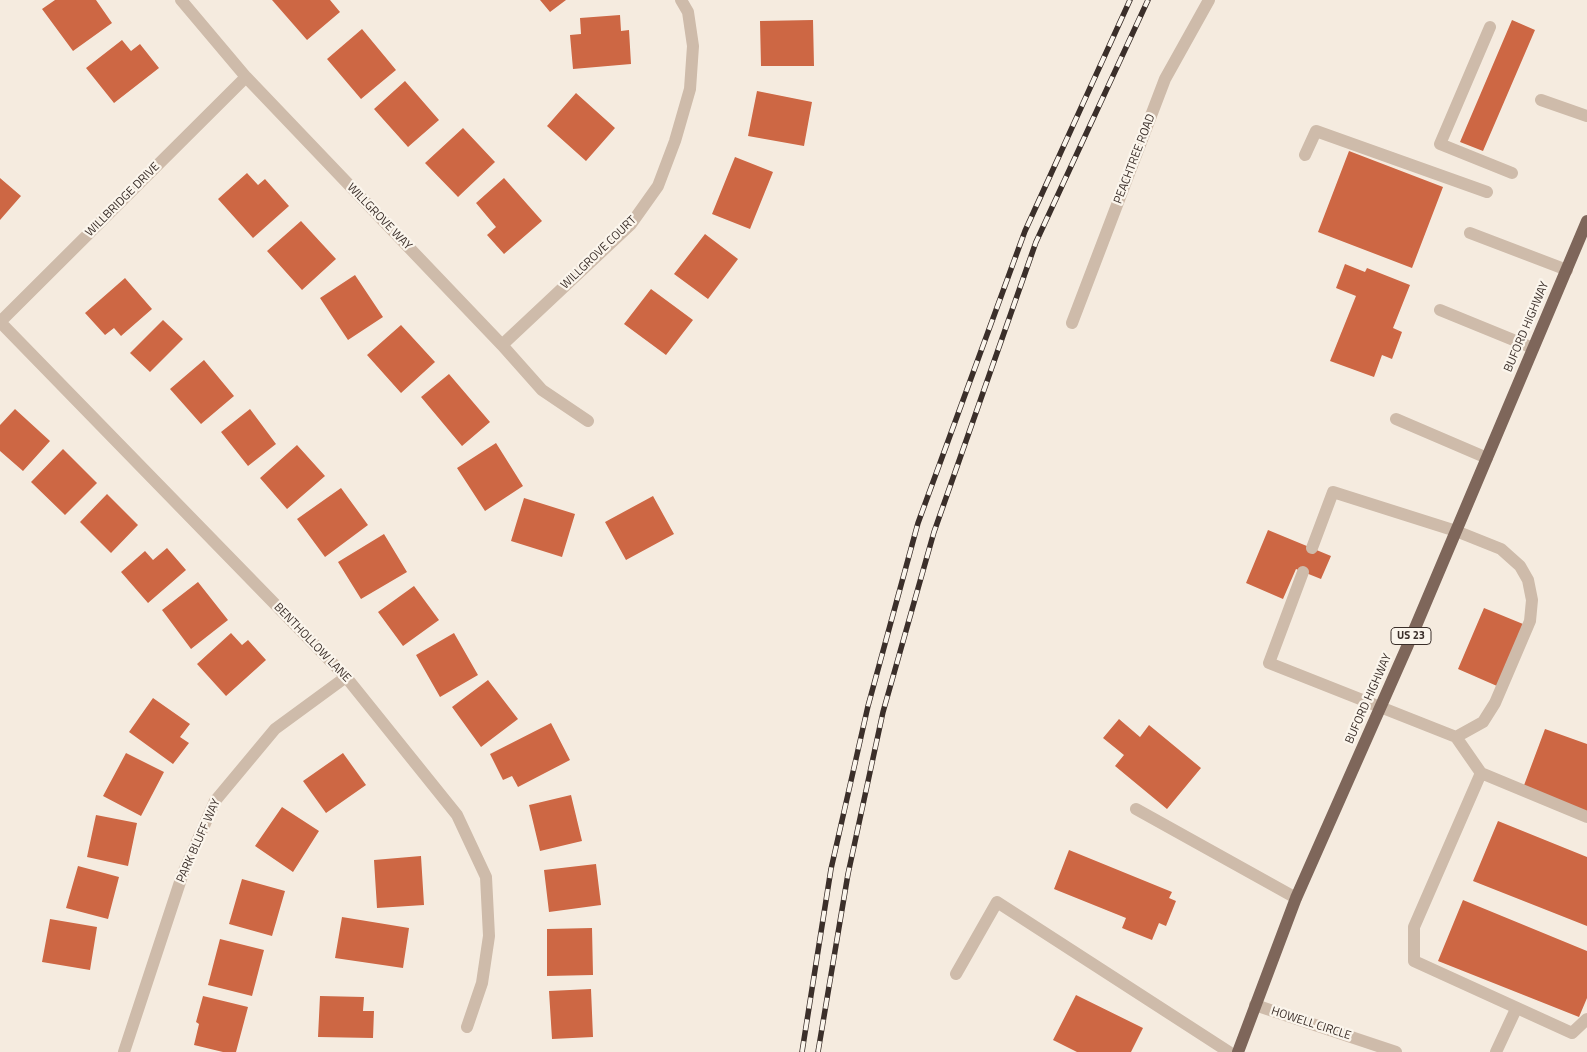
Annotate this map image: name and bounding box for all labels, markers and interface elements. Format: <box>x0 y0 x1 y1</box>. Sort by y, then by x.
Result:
street label: PEACHTREE ROAD <box>1111 112 1159 206</box>
street label: WILLBRIDGE DRIVE <box>83 160 163 240</box>
street label: WILLGROVE WAY <box>344 181 414 253</box>
street label: WILLGROVE COURT <box>558 213 640 293</box>
street label: BUFORD HIGHWAY <box>1501 280 1553 374</box>
street label: BENTHOLLOW LANE <box>271 600 353 686</box>
road number: US 23 <box>1391 628 1431 644</box>
street label: BUFORD HIGHWAY <box>1343 652 1395 746</box>
street label: PARK BLUFF WAY <box>174 797 224 885</box>
street label: HOWELL CIRCLE <box>1269 1004 1353 1044</box>

